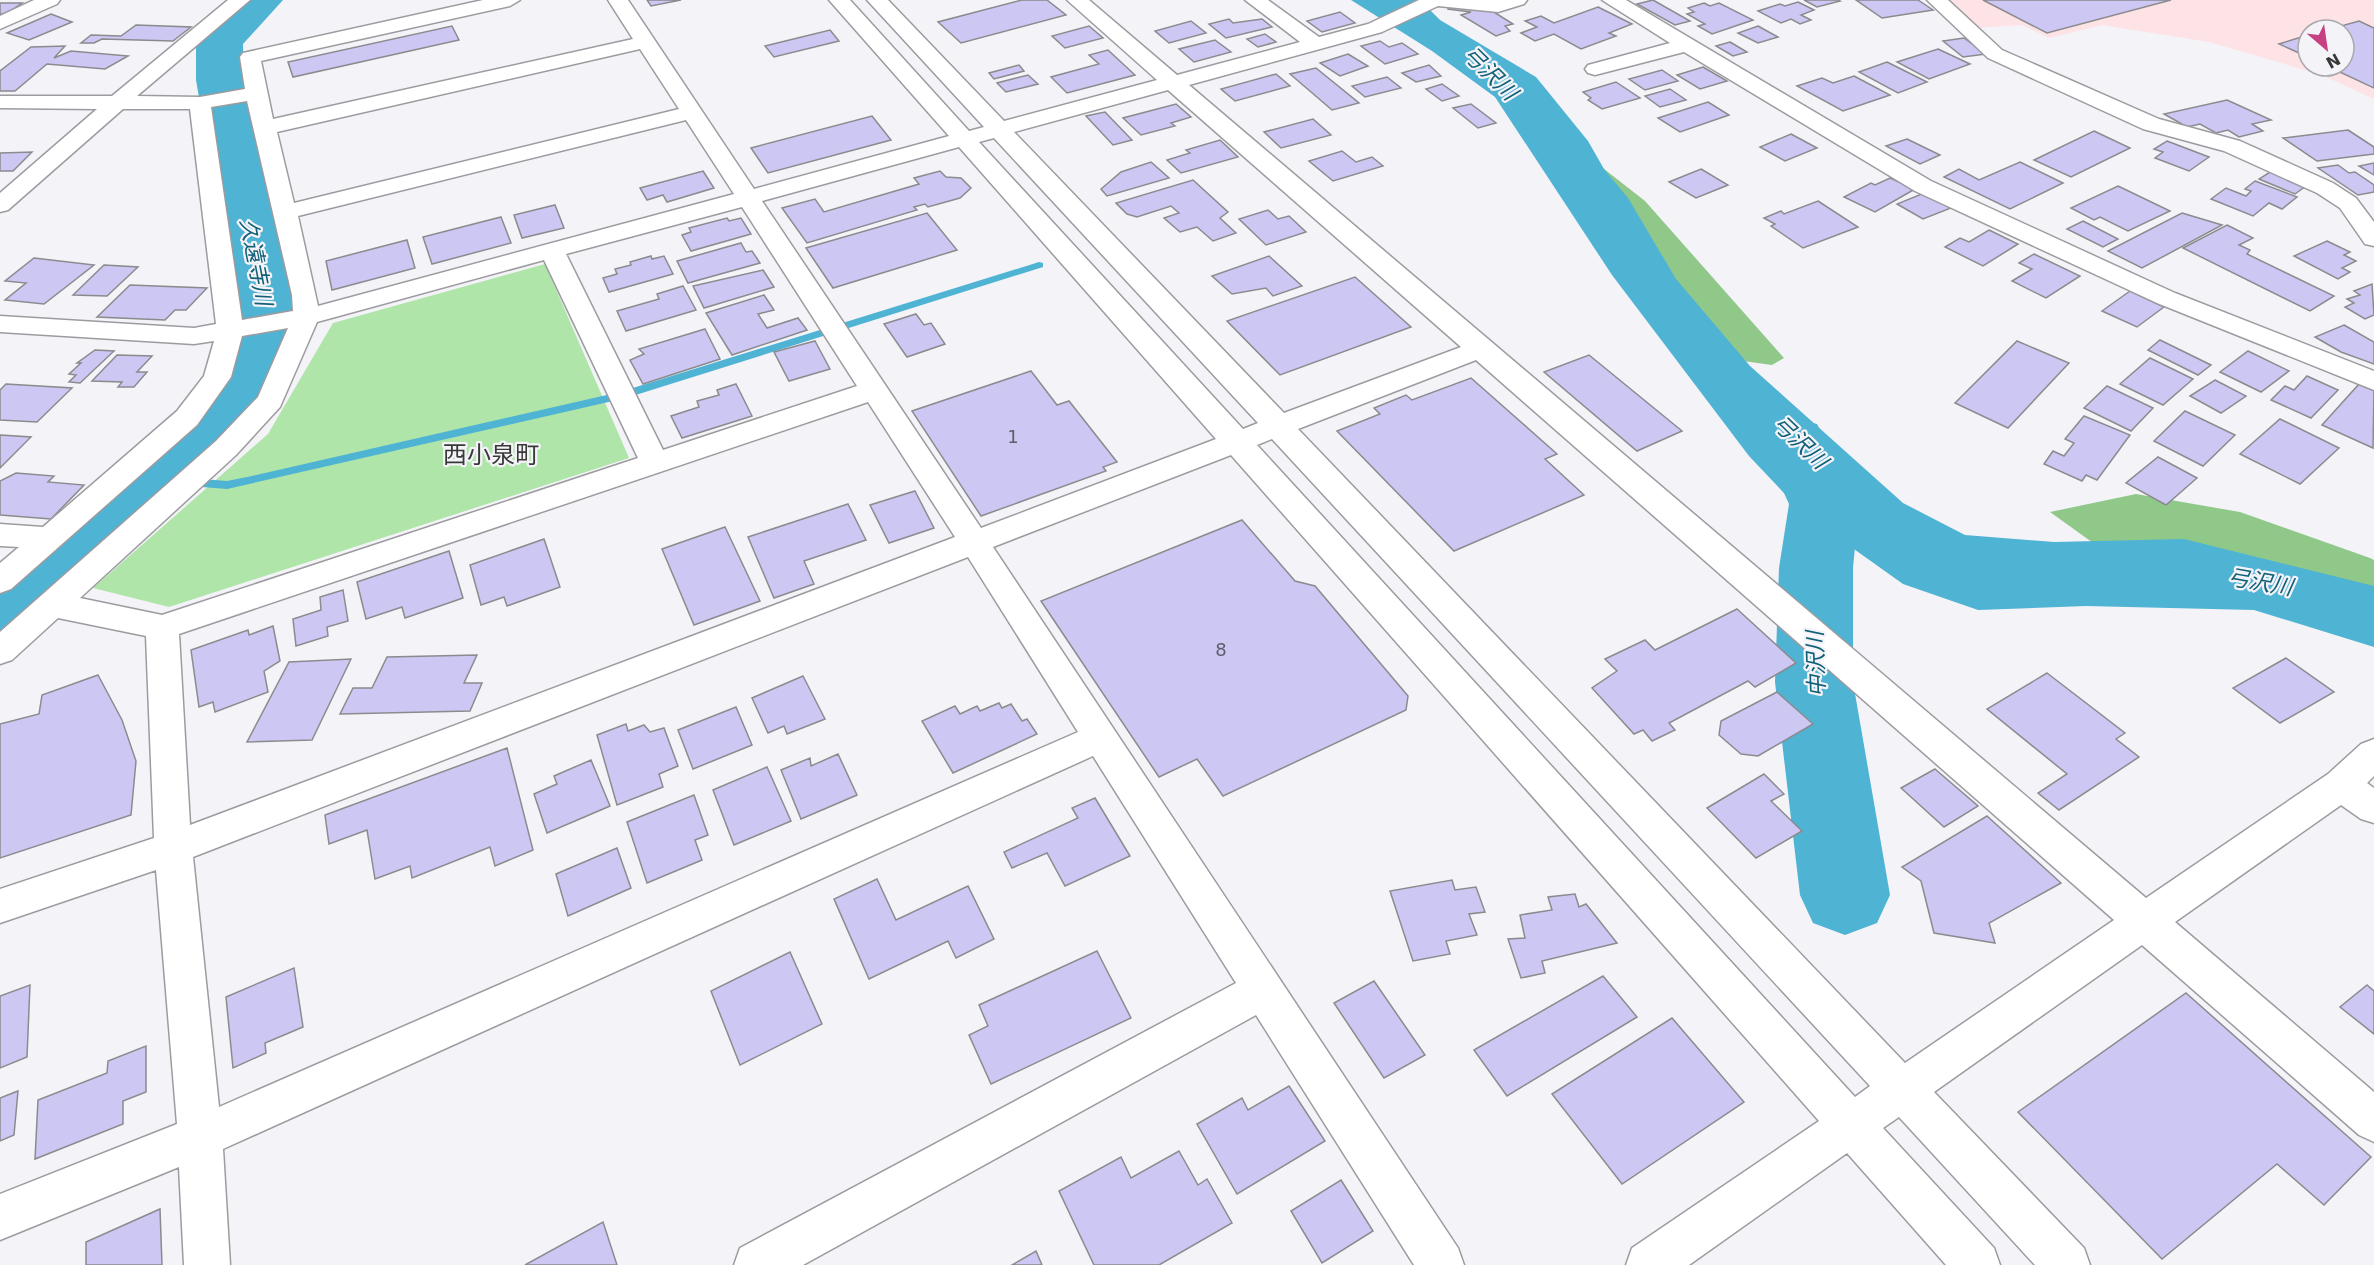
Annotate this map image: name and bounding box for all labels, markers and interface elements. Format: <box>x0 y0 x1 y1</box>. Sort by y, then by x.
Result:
north arrow <box>2296 18 2356 78</box>
water label: 弓沢川 <box>1458 41 1524 107</box>
text: N <box>2323 49 2343 72</box>
water label: 久遠寺川 <box>235 216 277 310</box>
water label: 弓沢川 <box>1768 410 1834 475</box>
house number: 1 <box>1007 426 1019 447</box>
district label: 西小泉町 <box>443 441 539 469</box>
water label: 弓沢川 <box>2225 564 2297 600</box>
water label: 中沢川 <box>1802 629 1830 697</box>
house number: 8 <box>1215 639 1227 660</box>

